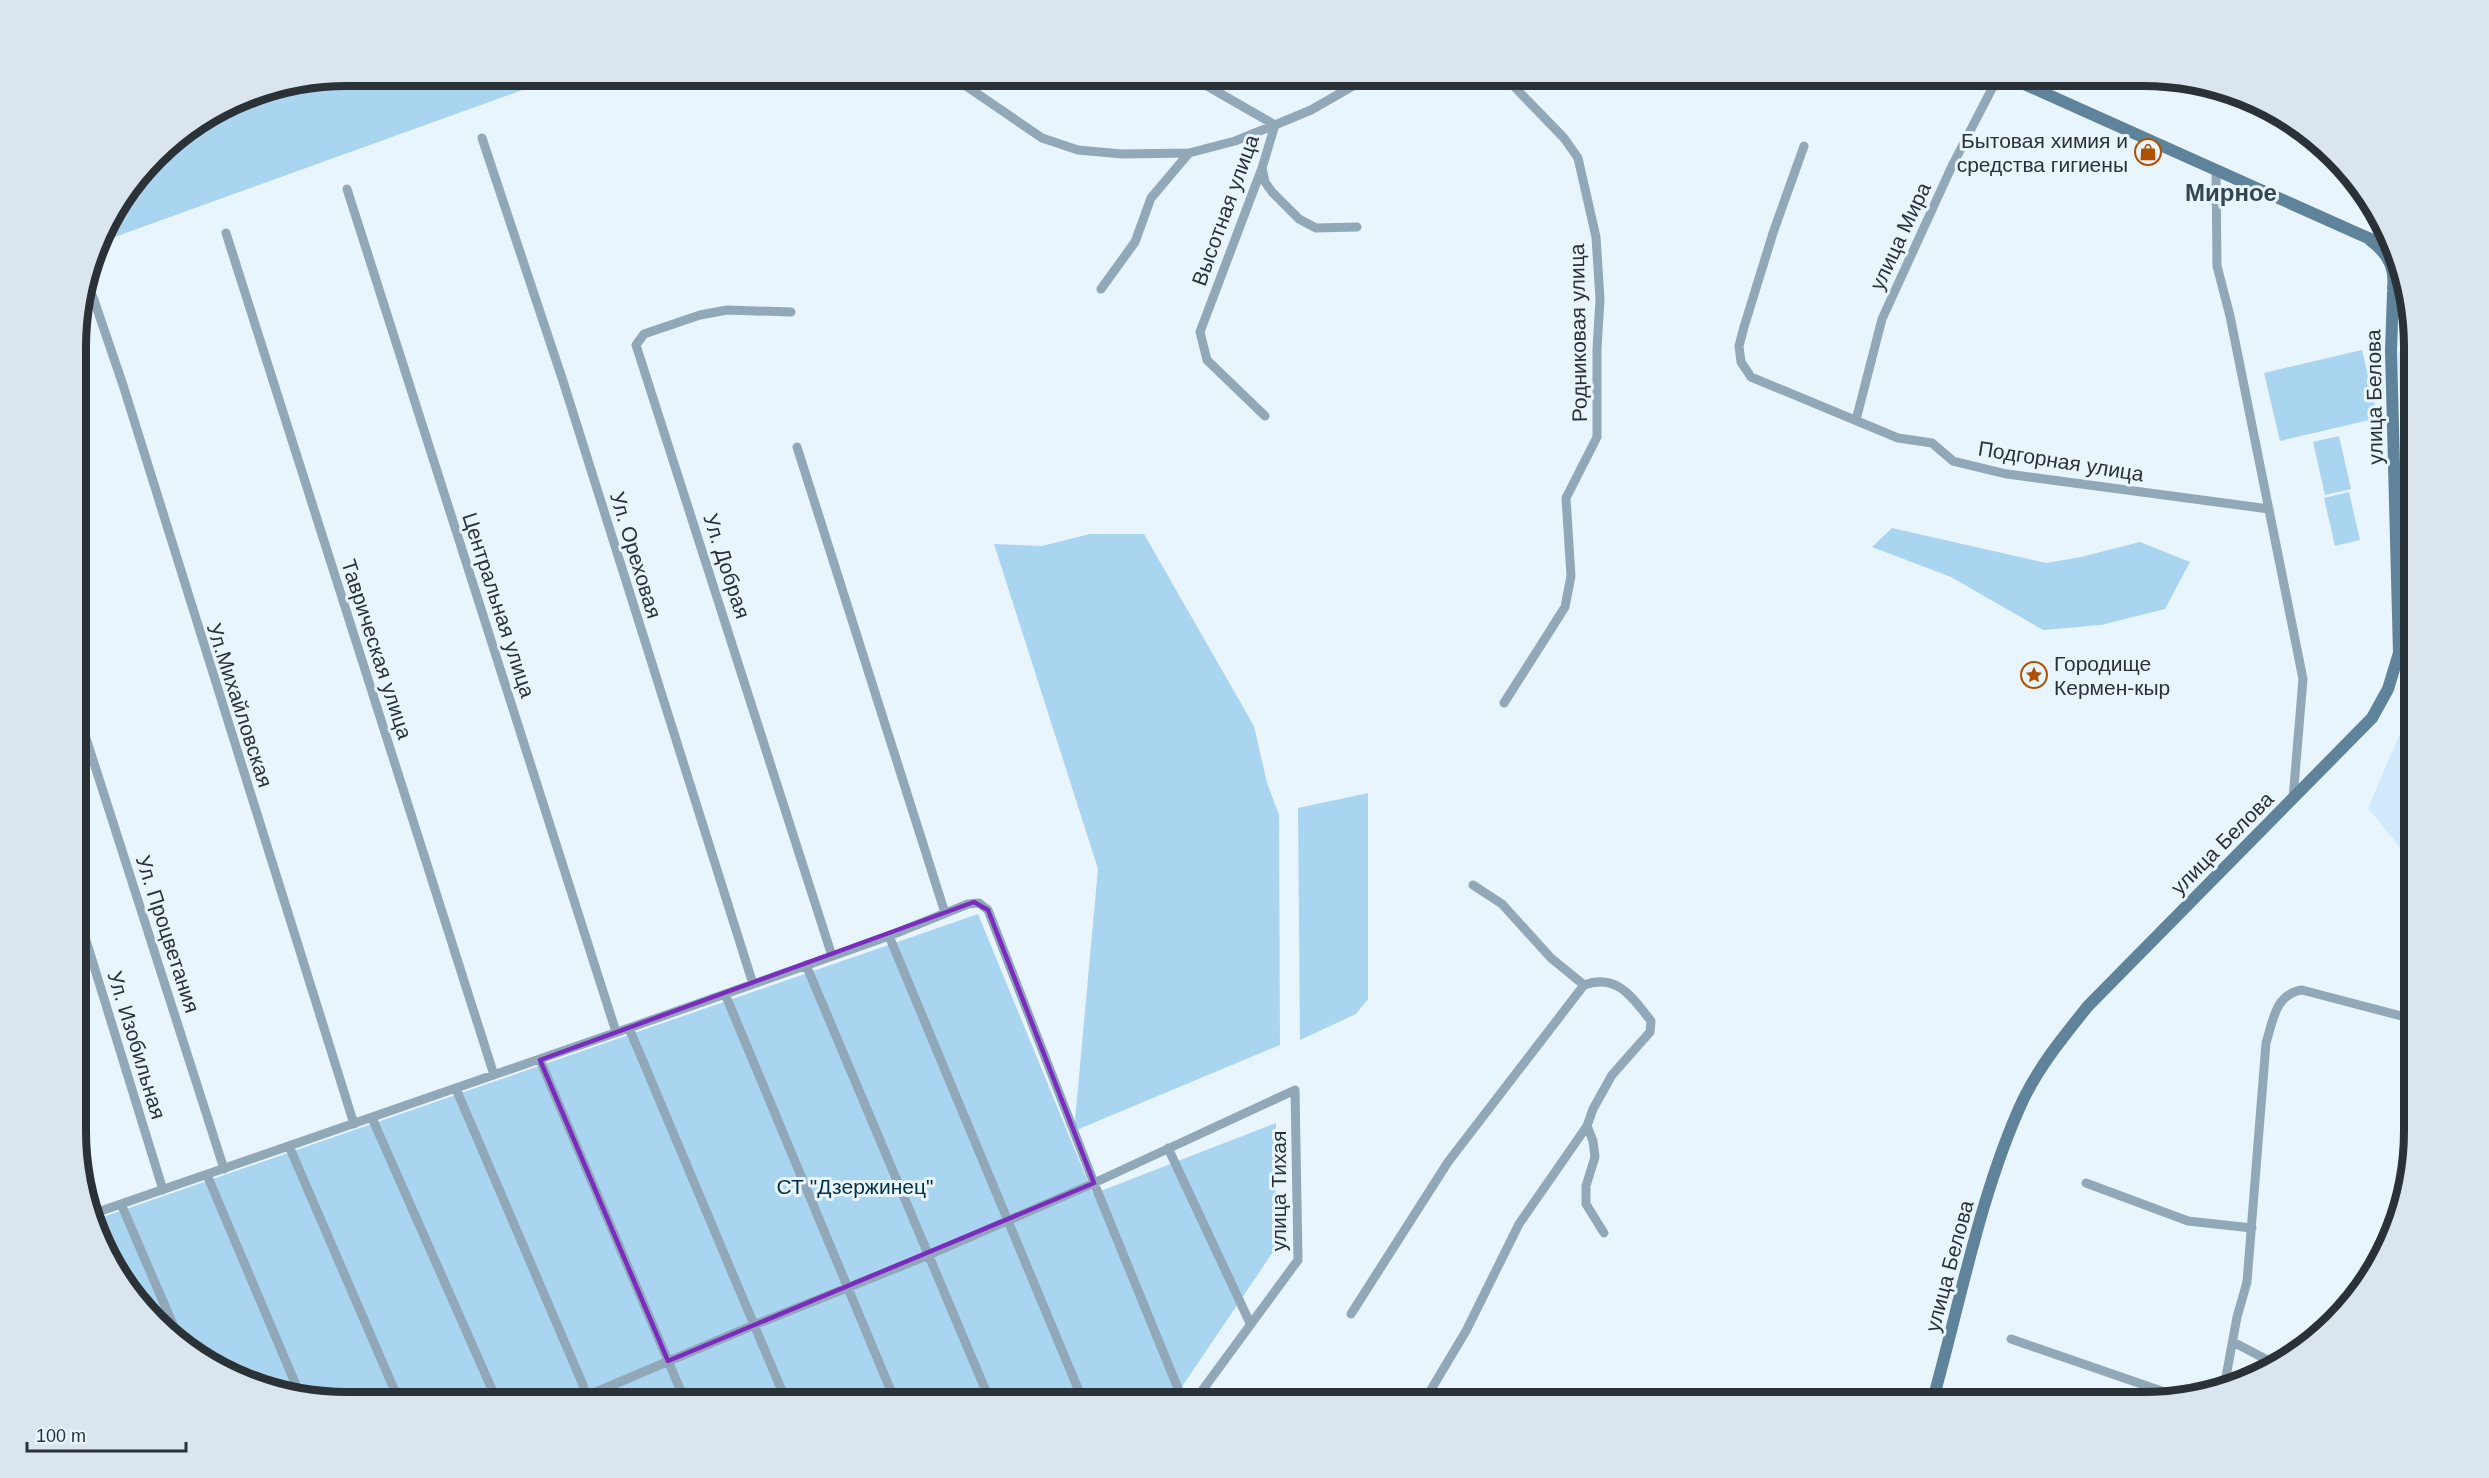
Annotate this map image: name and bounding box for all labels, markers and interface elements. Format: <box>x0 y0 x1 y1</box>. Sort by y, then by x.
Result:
place label: Бытовая химия и средства гигиены <box>1957 129 2128 176</box>
street label: Высотная улица <box>1187 131 1263 289</box>
shop icon: Бытовая химия и средства гигиены <box>2133 137 2163 167</box>
street label: улица Мира <box>1865 178 1935 293</box>
district label: Мирное <box>2185 179 2277 206</box>
street label: Родниковая улица <box>1565 243 1591 422</box>
street label: улица Белова <box>2361 329 2387 465</box>
street label: Подгорная улица <box>1977 437 2146 485</box>
street label: Ул. Ореховая <box>606 489 666 621</box>
street label: Центральная улица <box>458 510 540 701</box>
street label: Ул. Добрая <box>699 511 755 621</box>
street label: Таврическая улица <box>337 556 417 742</box>
street label: Ул.Михайловская <box>203 620 277 790</box>
place label: Городище Кермен-кыр <box>2054 652 2170 699</box>
place icon: Городище Кермен-кыр <box>2019 660 2049 690</box>
street label: улица Белова <box>2166 787 2278 899</box>
street label: Ул. Процветания <box>132 852 204 1016</box>
street label: Ул. Изобильная <box>104 968 170 1122</box>
street label: улица Тихая <box>1267 1131 1290 1251</box>
park label: СТ "Дзержинец" <box>777 1175 933 1198</box>
street label: улица Белова <box>1920 1197 1978 1334</box>
scale bar <box>27 1415 186 1453</box>
text: 100 m <box>36 1426 86 1446</box>

